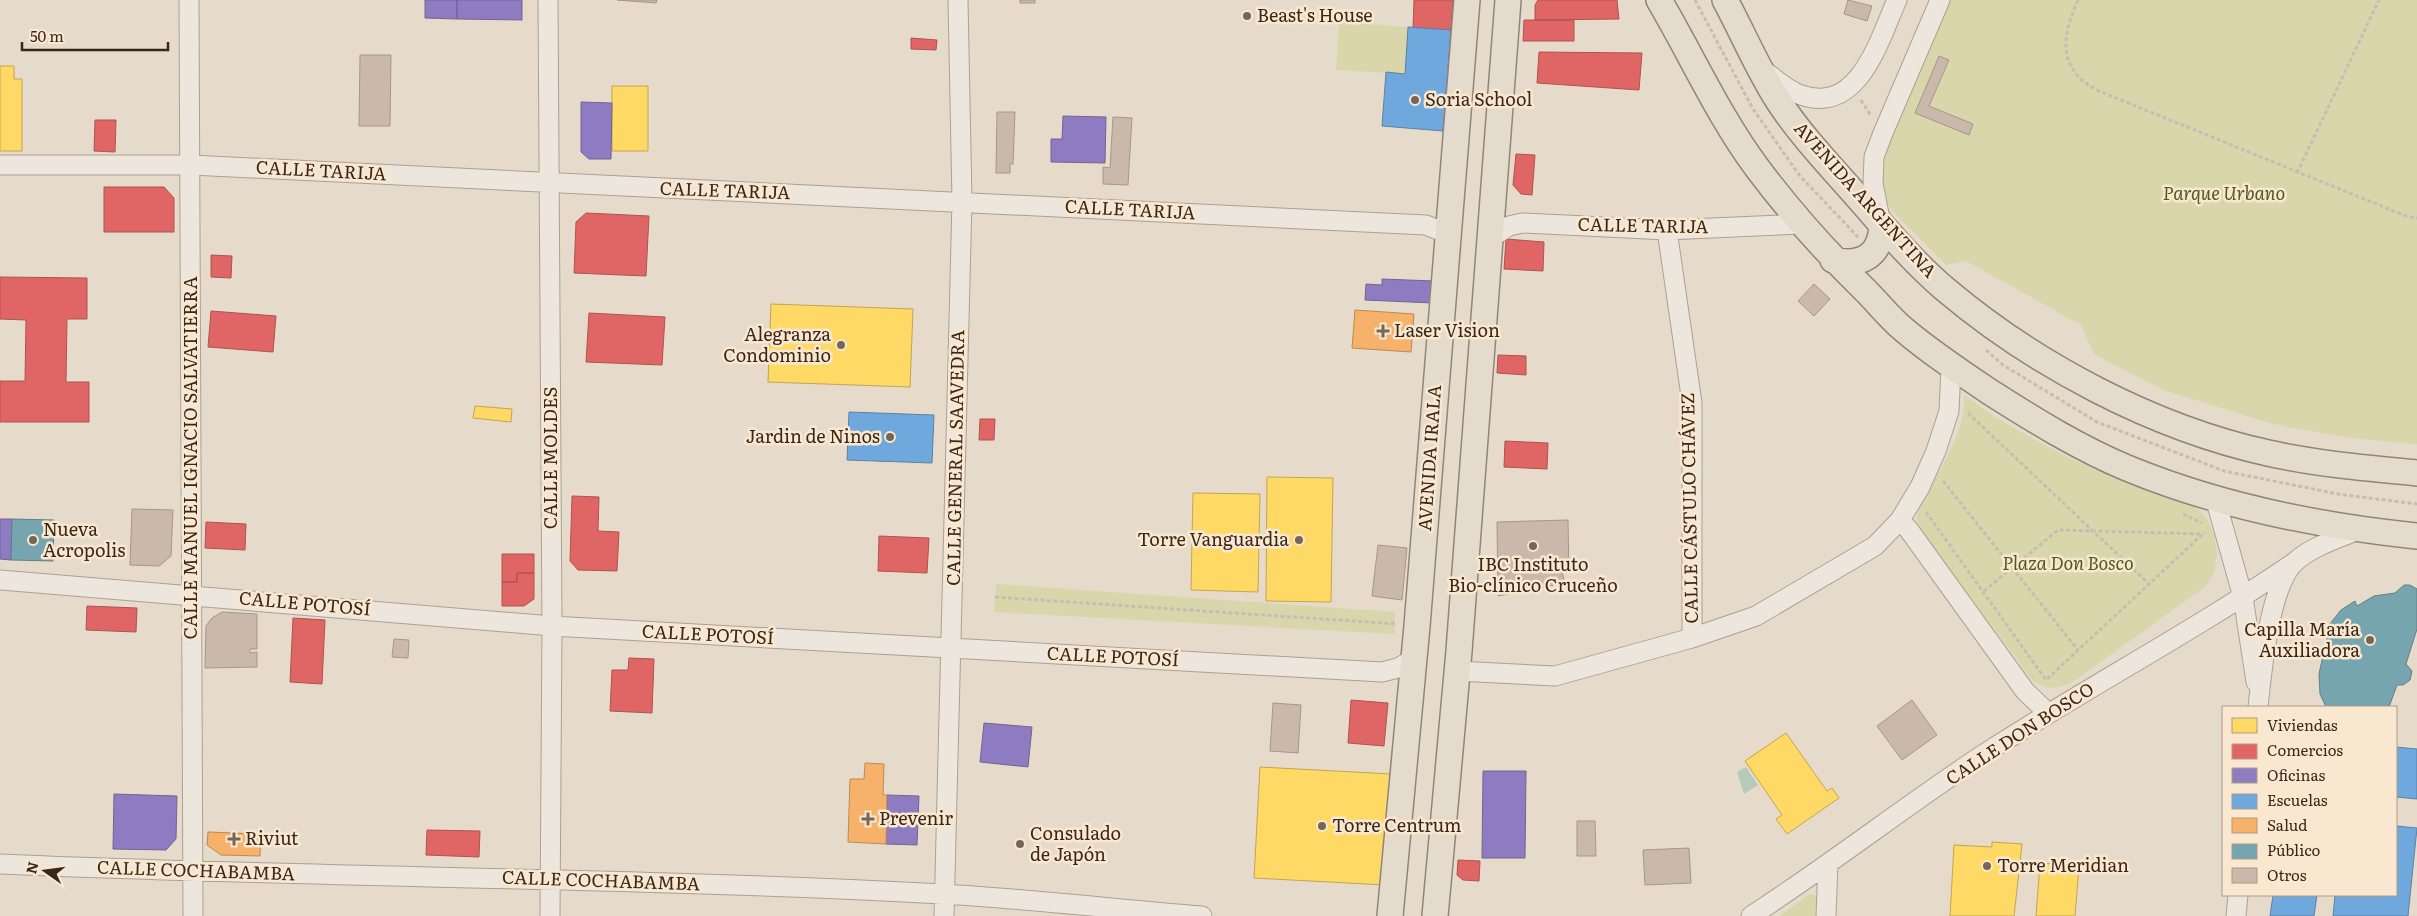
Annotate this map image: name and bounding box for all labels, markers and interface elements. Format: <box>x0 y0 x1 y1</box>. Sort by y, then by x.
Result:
place label: Beast's House <box>1257 1 1373 28</box>
marker: Beast's House <box>1241 10 1253 22</box>
scale bar <box>22 20 169 52</box>
text: 50 m <box>30 24 64 47</box>
place label: Soria School <box>1425 85 1532 112</box>
marker: Soria School <box>1409 94 1421 106</box>
street label: AVENIDA ARGENTINA <box>1789 115 1944 283</box>
street label: CALLE TARIJA <box>255 153 387 186</box>
street label: CALLE TARIJA <box>659 174 791 205</box>
park label: Parque Urbano <box>2163 179 2285 206</box>
street label: CALLE TARIJA <box>1064 192 1196 225</box>
street label: CALLE TARIJA <box>1578 210 1709 239</box>
street label: CALLE MANUEL IGNACIO SALVATIERRA <box>176 276 203 640</box>
place label: Laser Vision <box>1394 316 1500 343</box>
place label: Alegranza Condominio <box>723 320 831 368</box>
marker: Laser Vision <box>1376 324 1390 338</box>
street label: CALLE GENERAL SAAVEDRA <box>939 330 970 586</box>
marker: Alegranza Condominio <box>835 339 847 351</box>
street label: AVENIDA IRALA <box>1410 384 1447 532</box>
street label: CALLE MOLDES <box>536 387 563 529</box>
street label: CALLE CÁSTULO CHÁVEZ <box>1673 392 1704 624</box>
place label: Jardin de Ninos <box>746 422 880 449</box>
marker: Jardin de Ninos <box>884 431 896 443</box>
place label: Nueva Acropolis <box>43 515 125 563</box>
place label: Torre Vanguardia <box>1137 525 1289 552</box>
marker: Nueva Acropolis <box>27 534 39 546</box>
marker: Torre Vanguardia <box>1293 534 1305 546</box>
marker: IBC Instituto Bio-clínico Cruceño <box>1527 540 1539 552</box>
park label: Plaza Don Bosco <box>2002 549 2134 576</box>
place label: IBC Instituto Bio-clínico Cruceño <box>1448 550 1618 598</box>
street label: CALLE POTOSÍ <box>238 583 372 622</box>
place label: Capilla María Auxiliadora <box>2244 615 2360 663</box>
street label: CALLE POTOSÍ <box>641 617 775 650</box>
marker: Capilla María Auxiliadora <box>2364 634 2376 646</box>
street label: CALLE POTOSÍ <box>1046 639 1180 672</box>
street label: CALLE DON BOSCO <box>1940 675 2099 791</box>
legend <box>2222 706 2397 896</box>
text: Viviendas <box>2267 713 2338 736</box>
text: Comercios <box>2267 738 2343 761</box>
text: Oficinas <box>2267 763 2325 786</box>
text: Escuelas <box>2267 788 2328 811</box>
place label: Prevenir <box>879 804 954 831</box>
place label: Torre Centrum <box>1332 811 1462 838</box>
marker: Prevenir <box>861 812 875 826</box>
text: Salud <box>2267 813 2307 836</box>
place label: Consulado de Japón <box>1030 819 1121 867</box>
marker: Torre Centrum <box>1316 820 1328 832</box>
place label: Riviut <box>245 824 299 851</box>
marker: Riviut <box>227 832 241 846</box>
marker: Consulado de Japón <box>1014 838 1026 850</box>
text: Público <box>2267 838 2321 861</box>
north arrow <box>20 846 70 896</box>
place label: Torre Meridian <box>1997 851 2129 878</box>
street label: CALLE COCHABAMBA <box>97 853 296 886</box>
text: N <box>20 859 43 876</box>
marker: Torre Meridian <box>1981 860 1993 872</box>
street label: CALLE COCHABAMBA <box>502 863 701 896</box>
text: Otros <box>2267 863 2307 886</box>

